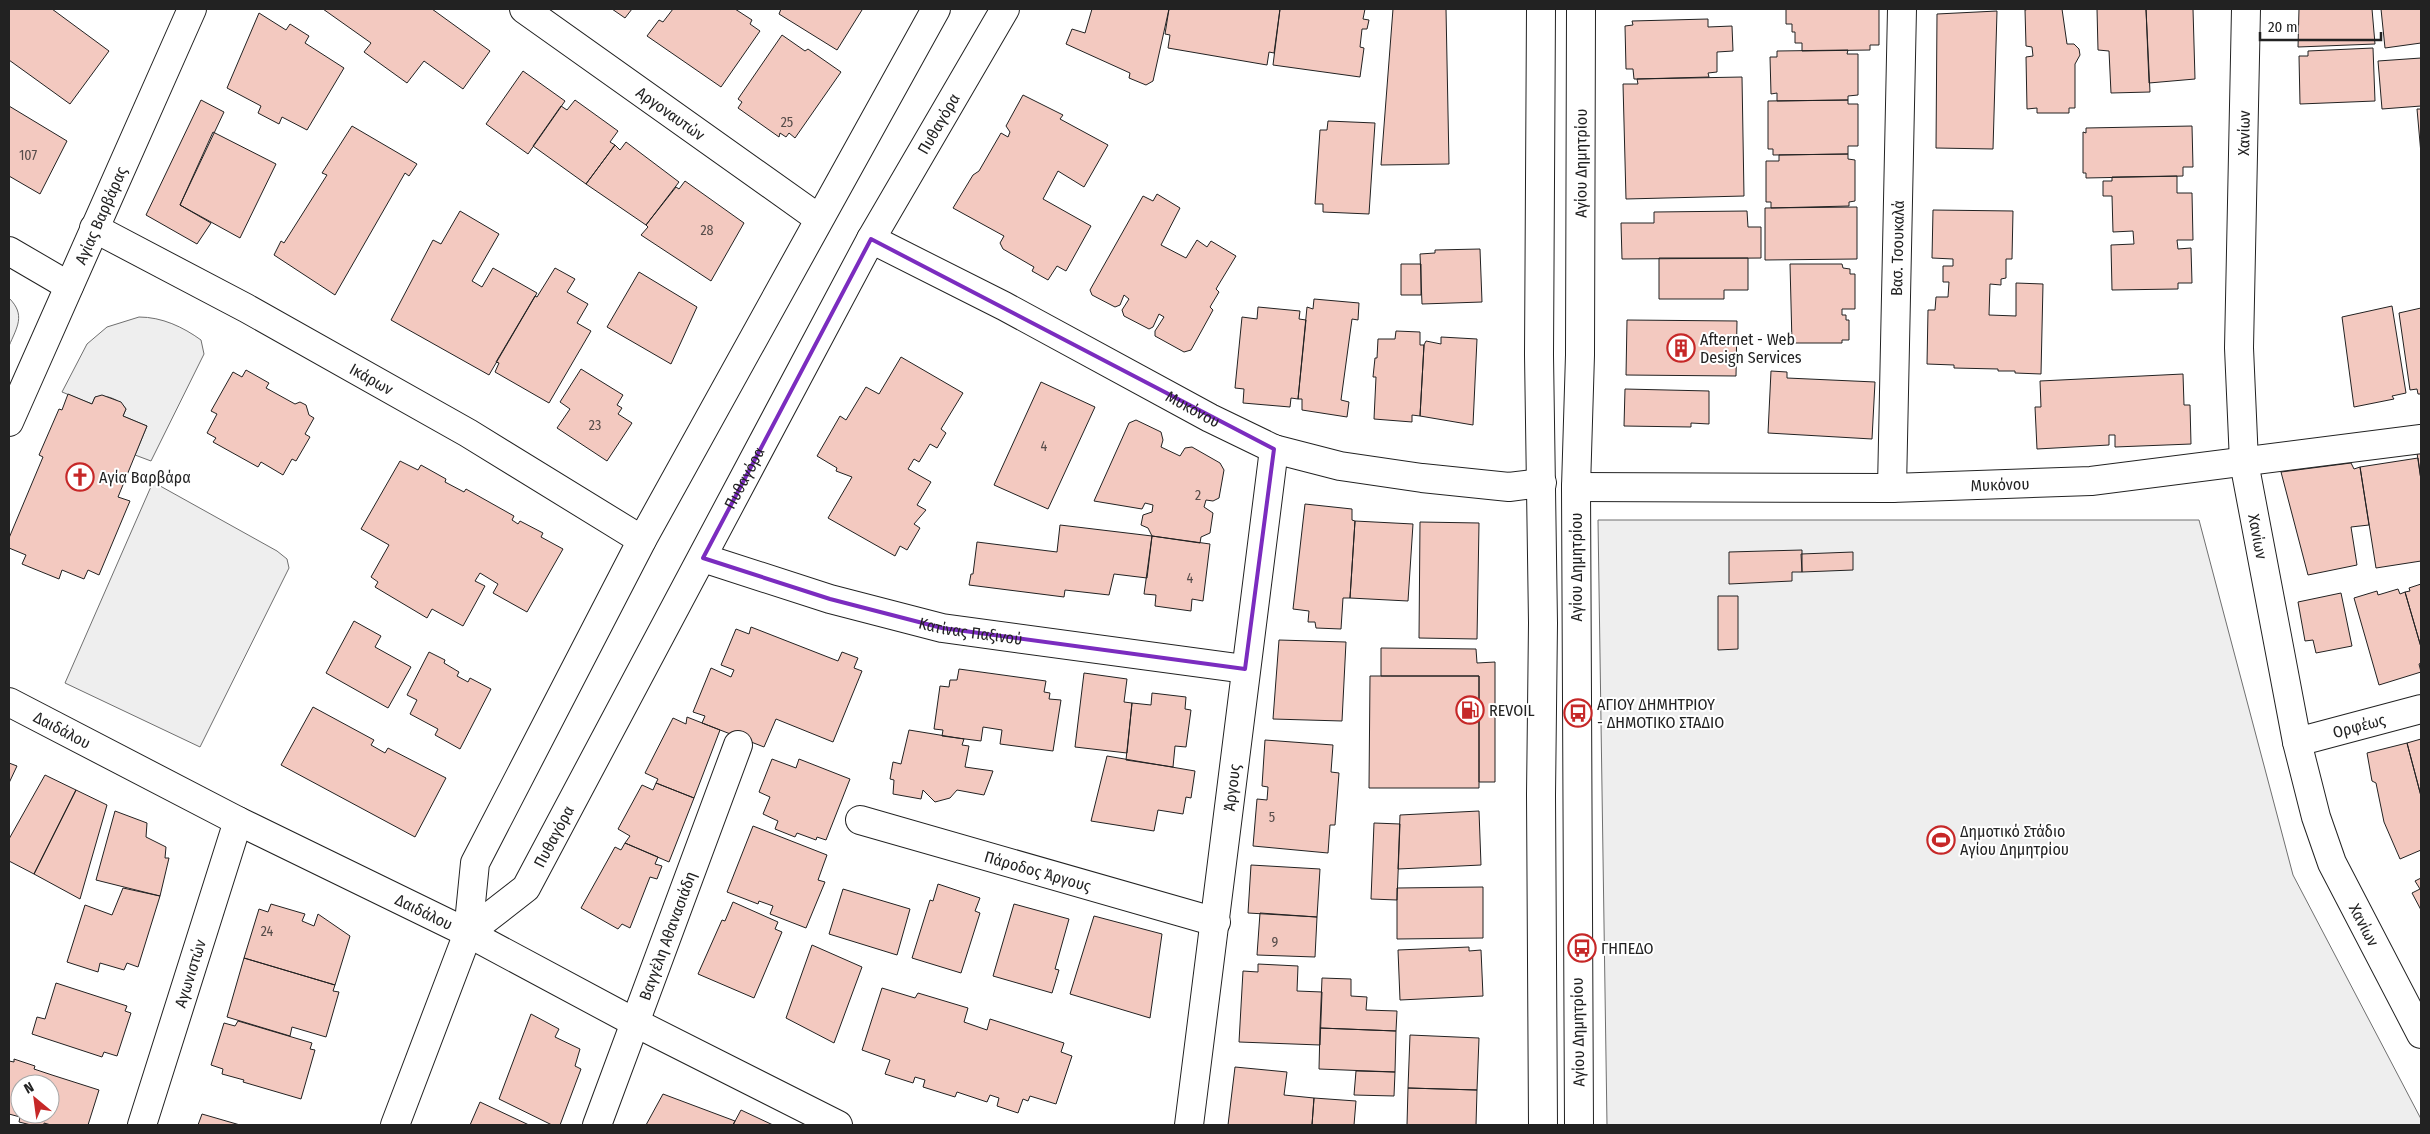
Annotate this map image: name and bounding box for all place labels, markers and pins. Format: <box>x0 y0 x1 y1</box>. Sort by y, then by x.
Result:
place label: Afternet - Web Design Services <box>1700 330 1802 367</box>
building icon: Afternet - Web Design Services <box>1666 333 1696 363</box>
church icon: Αγία Βαρβάρα <box>65 462 95 492</box>
place label: Αγία Βαρβάρα <box>99 468 191 487</box>
fuel station icon: REVOIL <box>1455 695 1485 725</box>
place label: ΑΓΙΟΥ ΔΗΜΗΤΡΙΟΥ - ΔΗΜΟΤΙΚΟ ΣΤΑΔΙΟ <box>1597 695 1724 732</box>
bus stop icon: ΑΓΙΟΥ ΔΗΜΗΤΡΙΟΥ - ΔΗΜΟΤΙΚΟ ΣΤΑΔΙΟ <box>1563 698 1593 728</box>
place label: REVOIL <box>1489 701 1535 720</box>
place label: Δημοτικό Στάδιο Αγίου Δημητρίου <box>1960 822 2069 859</box>
sports icon: Δημοτικό Στάδιο Αγίου Δημητρίου <box>1926 825 1956 855</box>
bus stop icon: ΓΗΠΕΔΟ <box>1567 933 1597 963</box>
place label: ΓΗΠΕΔΟ <box>1601 939 1654 958</box>

